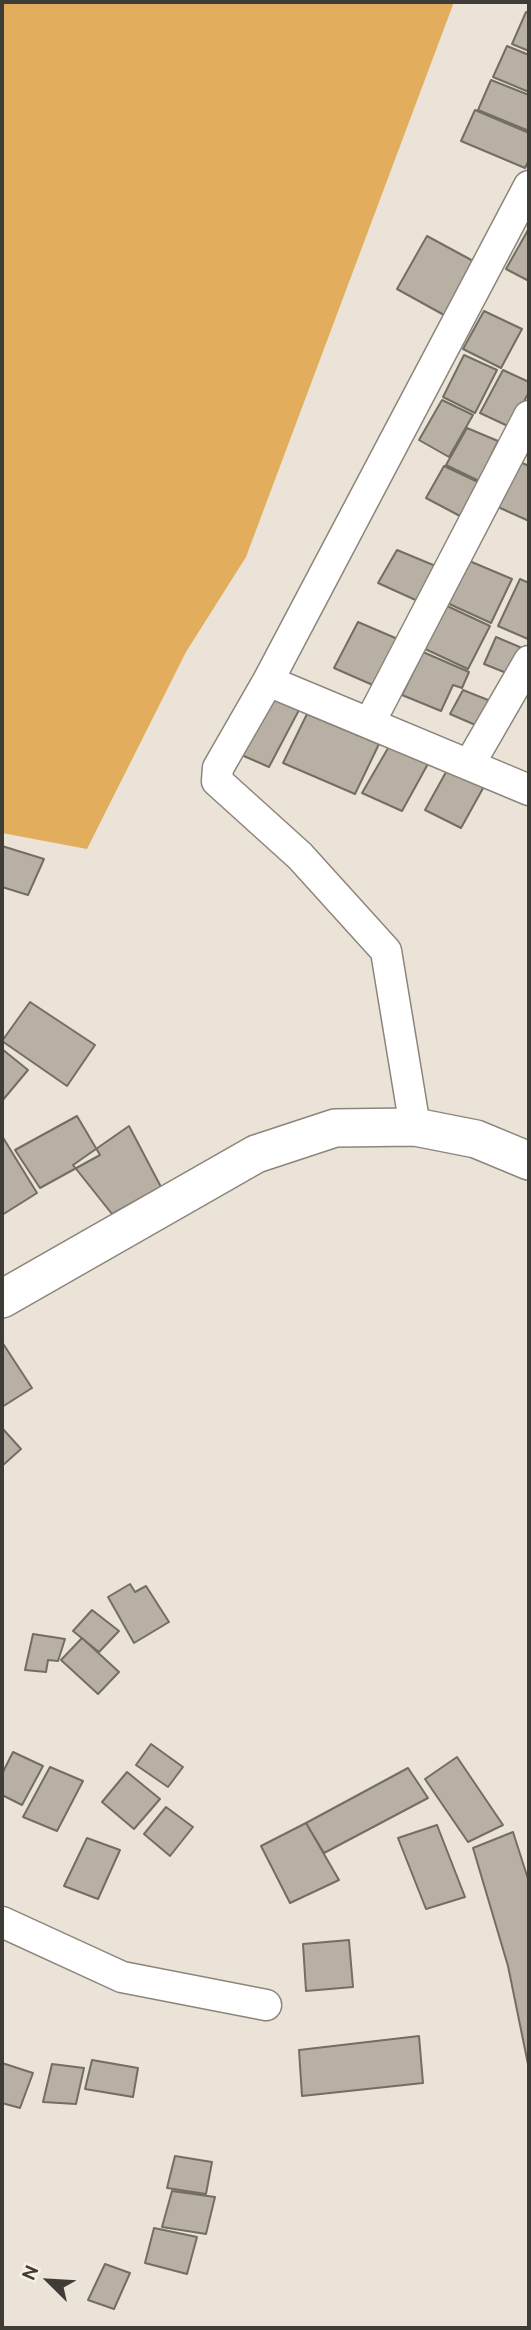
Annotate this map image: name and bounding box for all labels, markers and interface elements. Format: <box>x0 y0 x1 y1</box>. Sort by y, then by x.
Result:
north arrow <box>14 2246 84 2316</box>
text: N <box>17 2262 43 2283</box>

